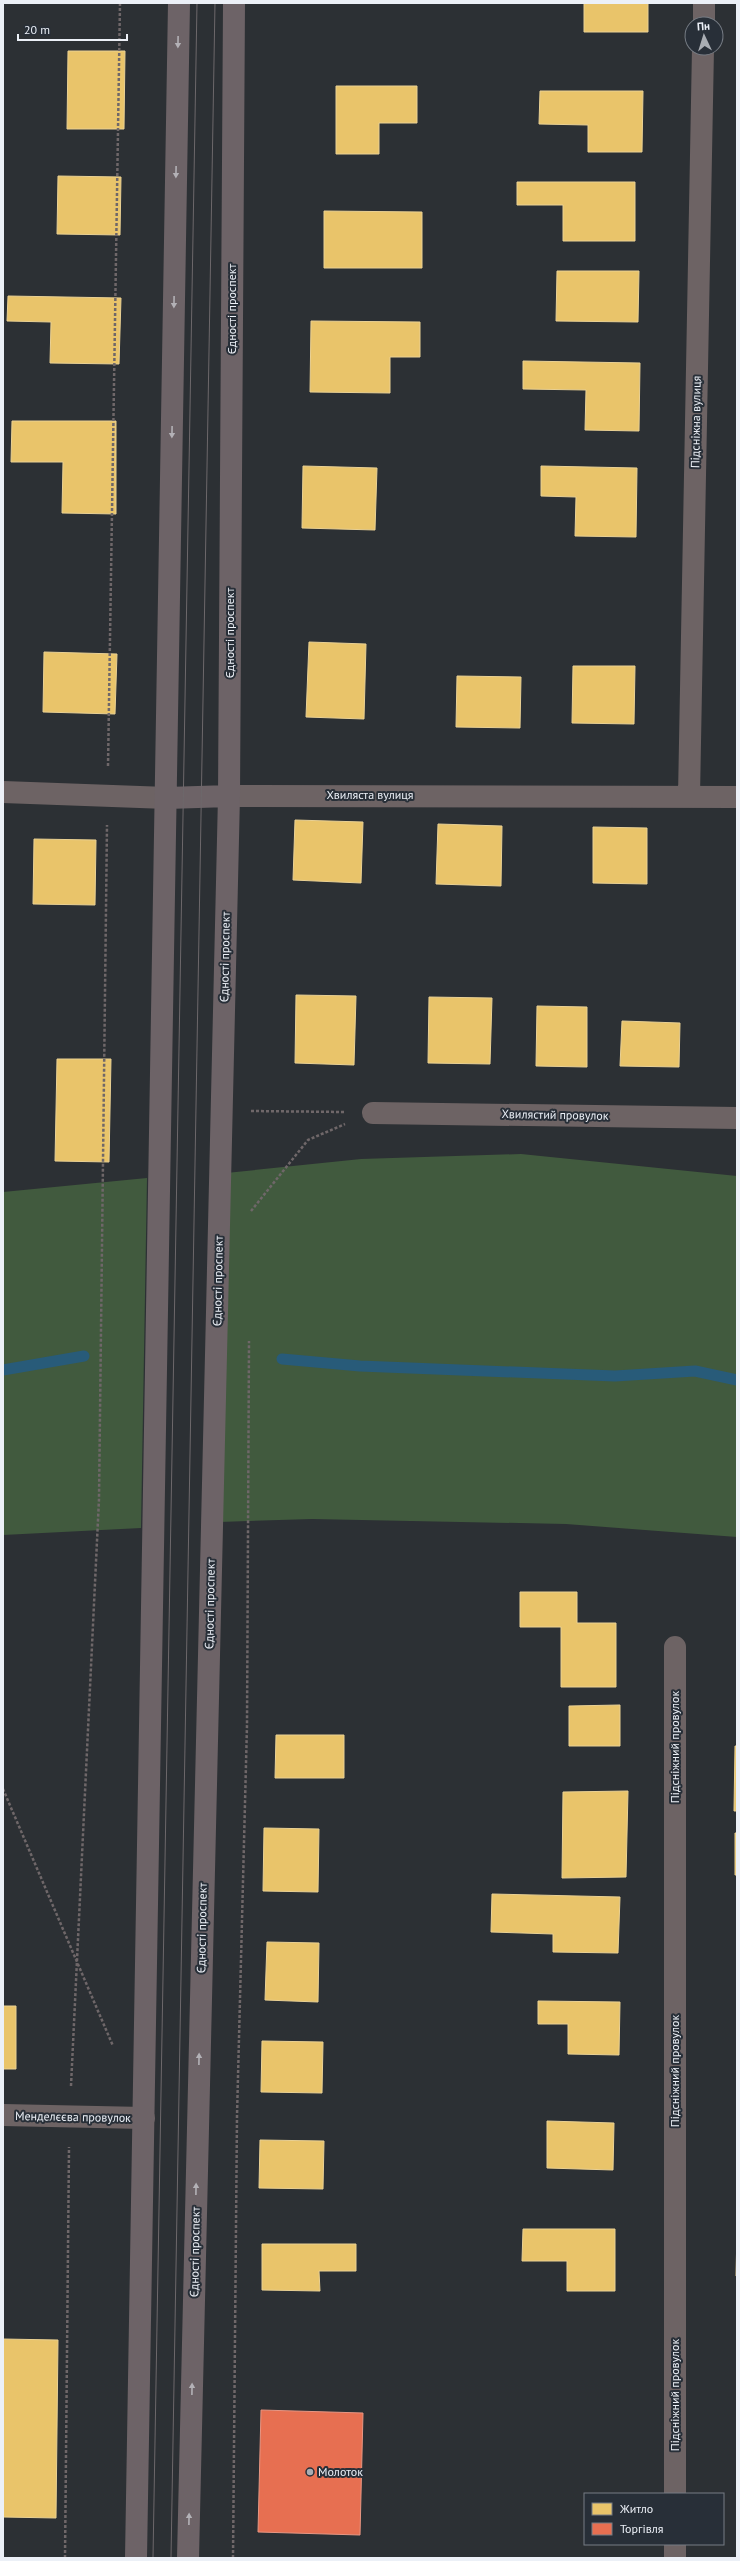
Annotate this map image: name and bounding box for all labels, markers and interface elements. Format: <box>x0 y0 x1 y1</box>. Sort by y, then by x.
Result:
scale bar <box>18 16 127 42</box>
north arrow <box>684 16 724 56</box>
text: Пн <box>696 19 710 33</box>
text: 20 m <box>24 22 50 37</box>
one-way arrow <box>175 36 181 49</box>
one-way arrow <box>173 166 179 179</box>
street label: Єдності проспект <box>224 263 239 354</box>
one-way arrow <box>171 296 177 309</box>
street label: Підсніжна вулиця <box>687 376 704 468</box>
one-way arrow <box>169 426 175 439</box>
street label: Єдності проспект <box>222 587 237 678</box>
street label: Хвиляста вулиця <box>326 787 414 802</box>
street label: Єдності проспект <box>216 911 233 1002</box>
street label: Хвилястий провулок <box>501 1106 609 1123</box>
street label: Єдності проспект <box>209 1235 226 1326</box>
street label: Єдності проспект <box>201 1558 218 1649</box>
street label: Підсніжний провулок <box>667 1691 682 1803</box>
street label: Єдності проспект <box>193 1882 210 1973</box>
street label: Підсніжний провулок <box>667 2015 682 2127</box>
one-way arrow <box>196 2052 202 2065</box>
street label: Менделєєва провулок <box>15 2108 131 2125</box>
one-way arrow <box>193 2182 199 2195</box>
street label: Єдності проспект <box>186 2206 203 2297</box>
street label: Підсніжний провулок <box>667 2339 682 2451</box>
one-way arrow <box>189 2382 195 2395</box>
place label: Молоток <box>318 2464 363 2479</box>
marker: Молоток <box>305 2467 315 2477</box>
legend <box>584 2493 724 2545</box>
text: Житло <box>619 2501 653 2516</box>
one-way arrow <box>186 2512 192 2525</box>
text: Торгівля <box>620 2521 663 2536</box>

